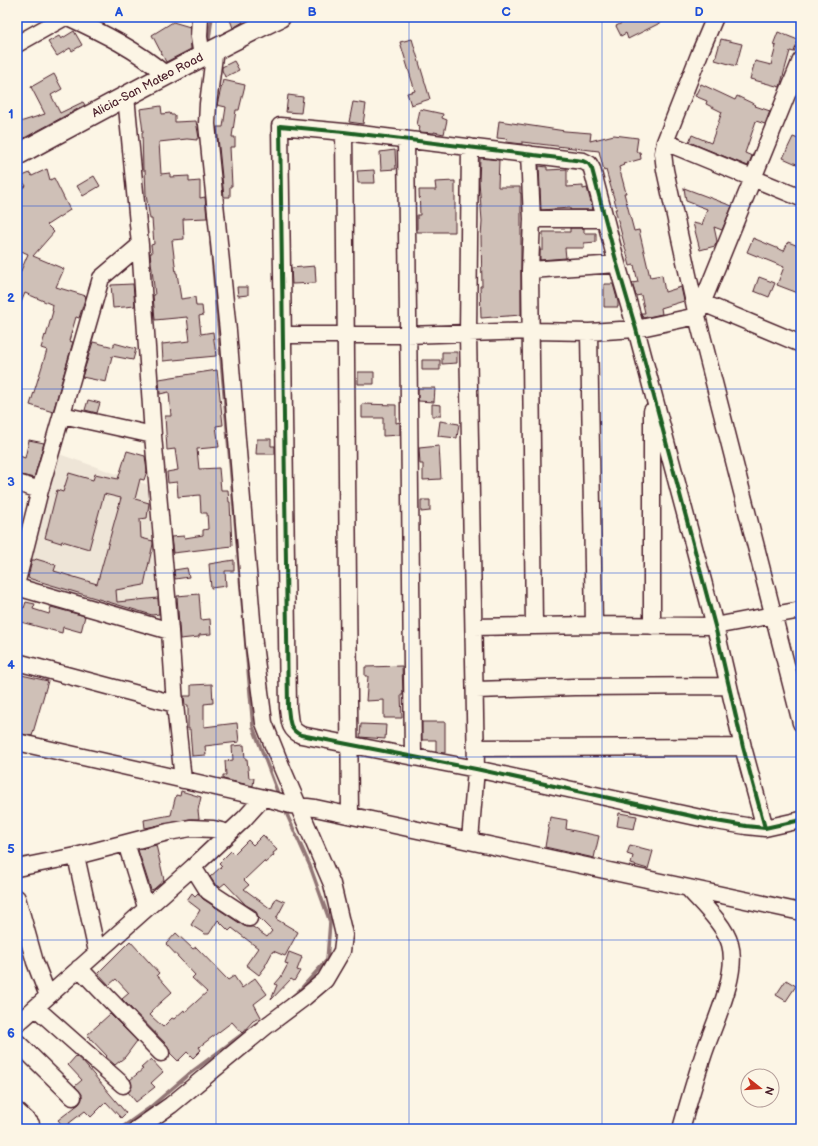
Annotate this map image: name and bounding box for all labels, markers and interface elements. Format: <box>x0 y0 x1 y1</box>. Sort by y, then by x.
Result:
text: A <box>114 4 123 20</box>
text: B <box>307 4 317 20</box>
text: C <box>501 4 511 20</box>
text: D <box>694 4 704 20</box>
street label: Alicia-San Mateo Road <box>89 49 206 121</box>
text: 1 <box>8 106 14 122</box>
text: 2 <box>7 290 15 306</box>
text: 3 <box>7 474 15 490</box>
text: 4 <box>7 657 15 673</box>
text: 5 <box>7 841 15 857</box>
text: 6 <box>7 1025 15 1041</box>
north arrow <box>740 1068 780 1108</box>
text: N <box>762 1085 777 1097</box>

